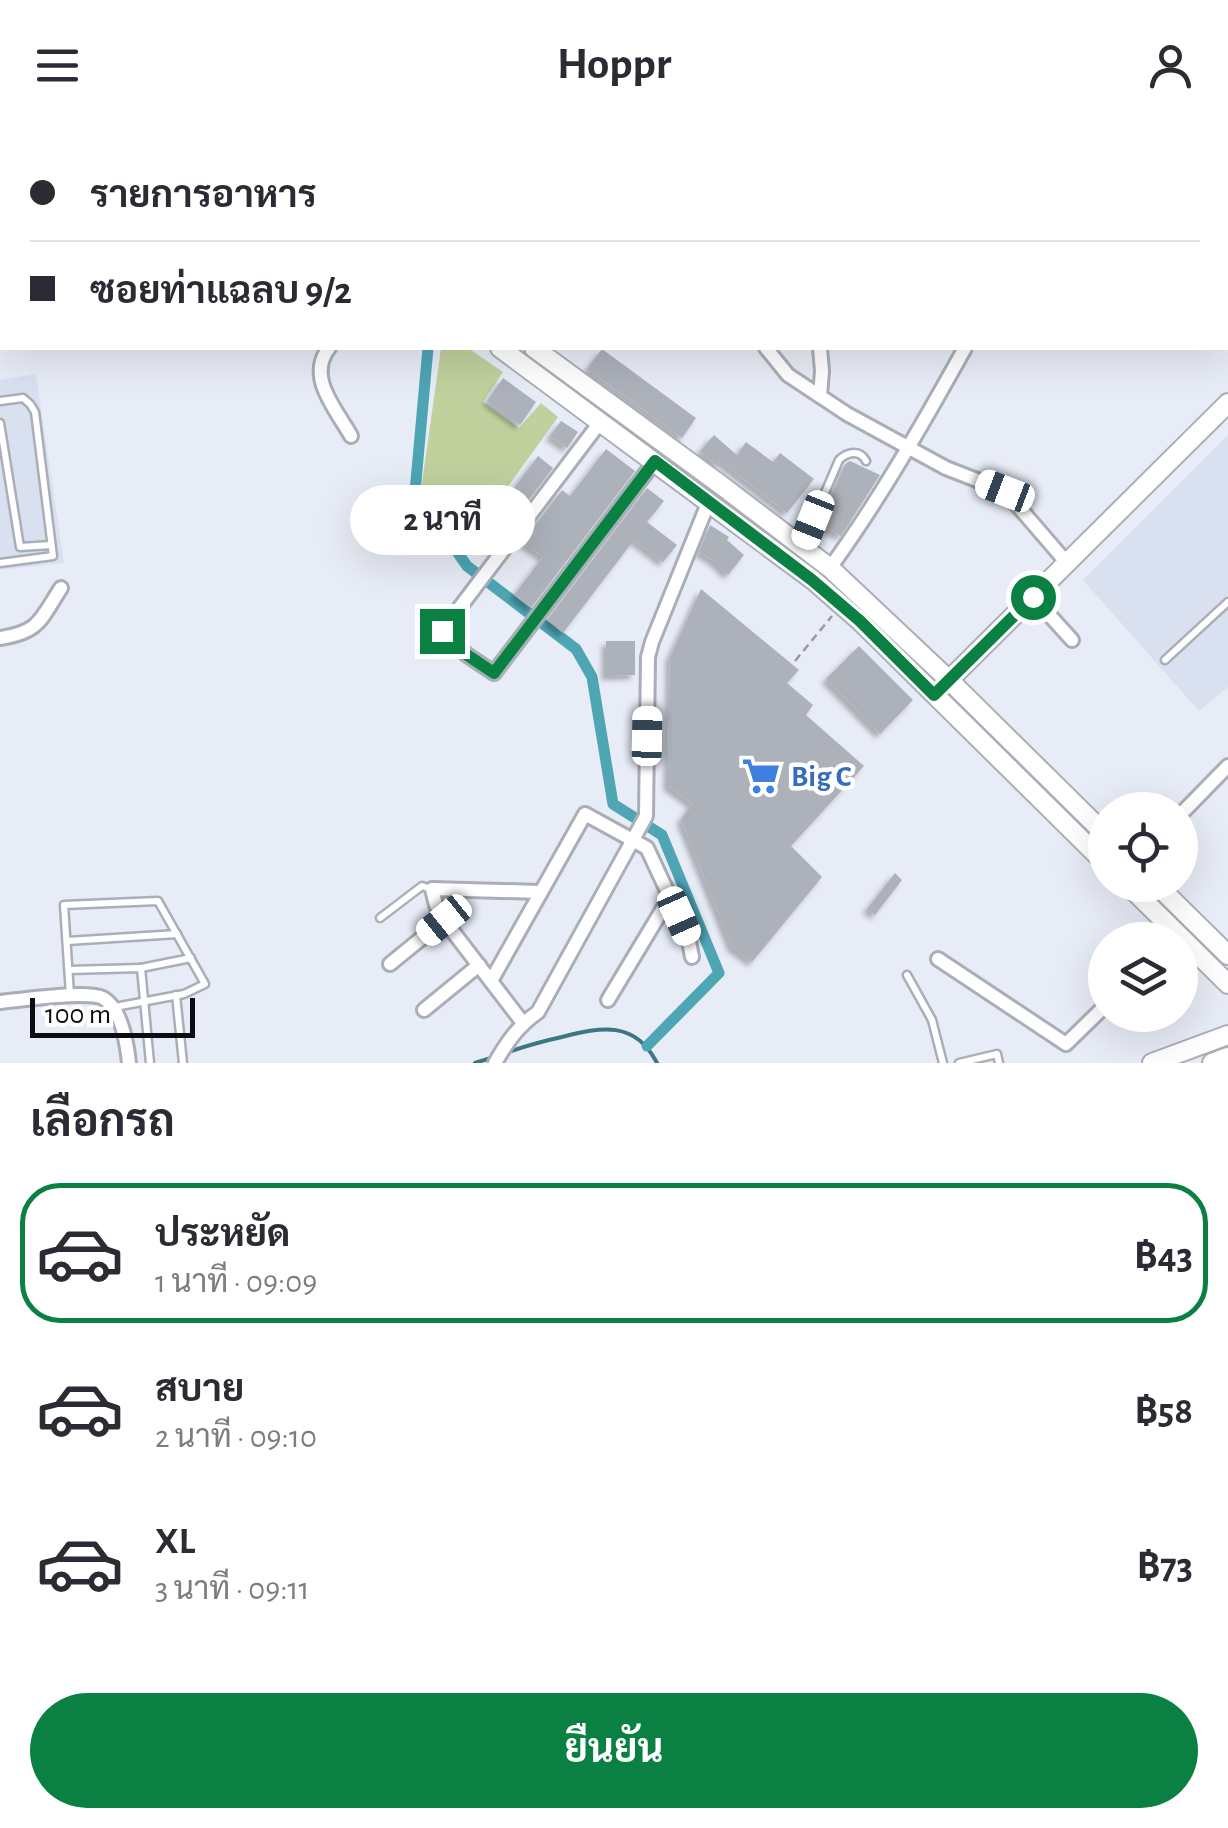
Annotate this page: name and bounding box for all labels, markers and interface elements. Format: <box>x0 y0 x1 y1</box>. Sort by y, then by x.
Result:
icon: menu <box>30 38 85 93</box>
icon: person <box>1143 38 1198 93</box>
text: Hoppr <box>557 42 671 87</box>
text: รายการอาหาร <box>90 177 317 215</box>
text: ซอยท่าแฉลบ 9/2 <box>90 273 352 311</box>
car <box>972 466 1038 516</box>
callout: 2 นาที <box>350 486 534 556</box>
car <box>788 487 838 553</box>
text: 2 นาที <box>403 504 482 536</box>
route start <box>1011 575 1056 620</box>
route end <box>420 609 465 654</box>
car <box>631 706 663 766</box>
supermarket icon: Big C <box>740 755 782 797</box>
place label: Big C <box>791 762 852 792</box>
map controls <box>1088 792 1198 1032</box>
button: locate <box>1088 792 1198 902</box>
car <box>653 882 705 950</box>
car <box>411 889 477 951</box>
button: layers <box>1088 922 1198 1032</box>
scale bar <box>30 993 195 1038</box>
text: 100 m <box>45 1001 111 1029</box>
text: เลือกรถ <box>30 1100 175 1145</box>
icon: car <box>35 1208 125 1298</box>
text: ประหยัด <box>155 1216 290 1254</box>
text: ฿43 <box>1135 1238 1193 1276</box>
text: 1 นาที · 09:09 <box>155 1266 317 1298</box>
icon: car <box>35 1363 125 1453</box>
text: สบาย <box>155 1371 244 1409</box>
text: ฿58 <box>1135 1393 1193 1431</box>
text: 2 นาที · 09:10 <box>155 1421 317 1453</box>
icon: car <box>35 1518 125 1608</box>
text: XL <box>155 1523 195 1561</box>
text: ฿73 <box>1137 1548 1193 1586</box>
text: 3 นาที · 09:11 <box>155 1573 310 1605</box>
button: ยืนยัน <box>30 1693 1198 1808</box>

